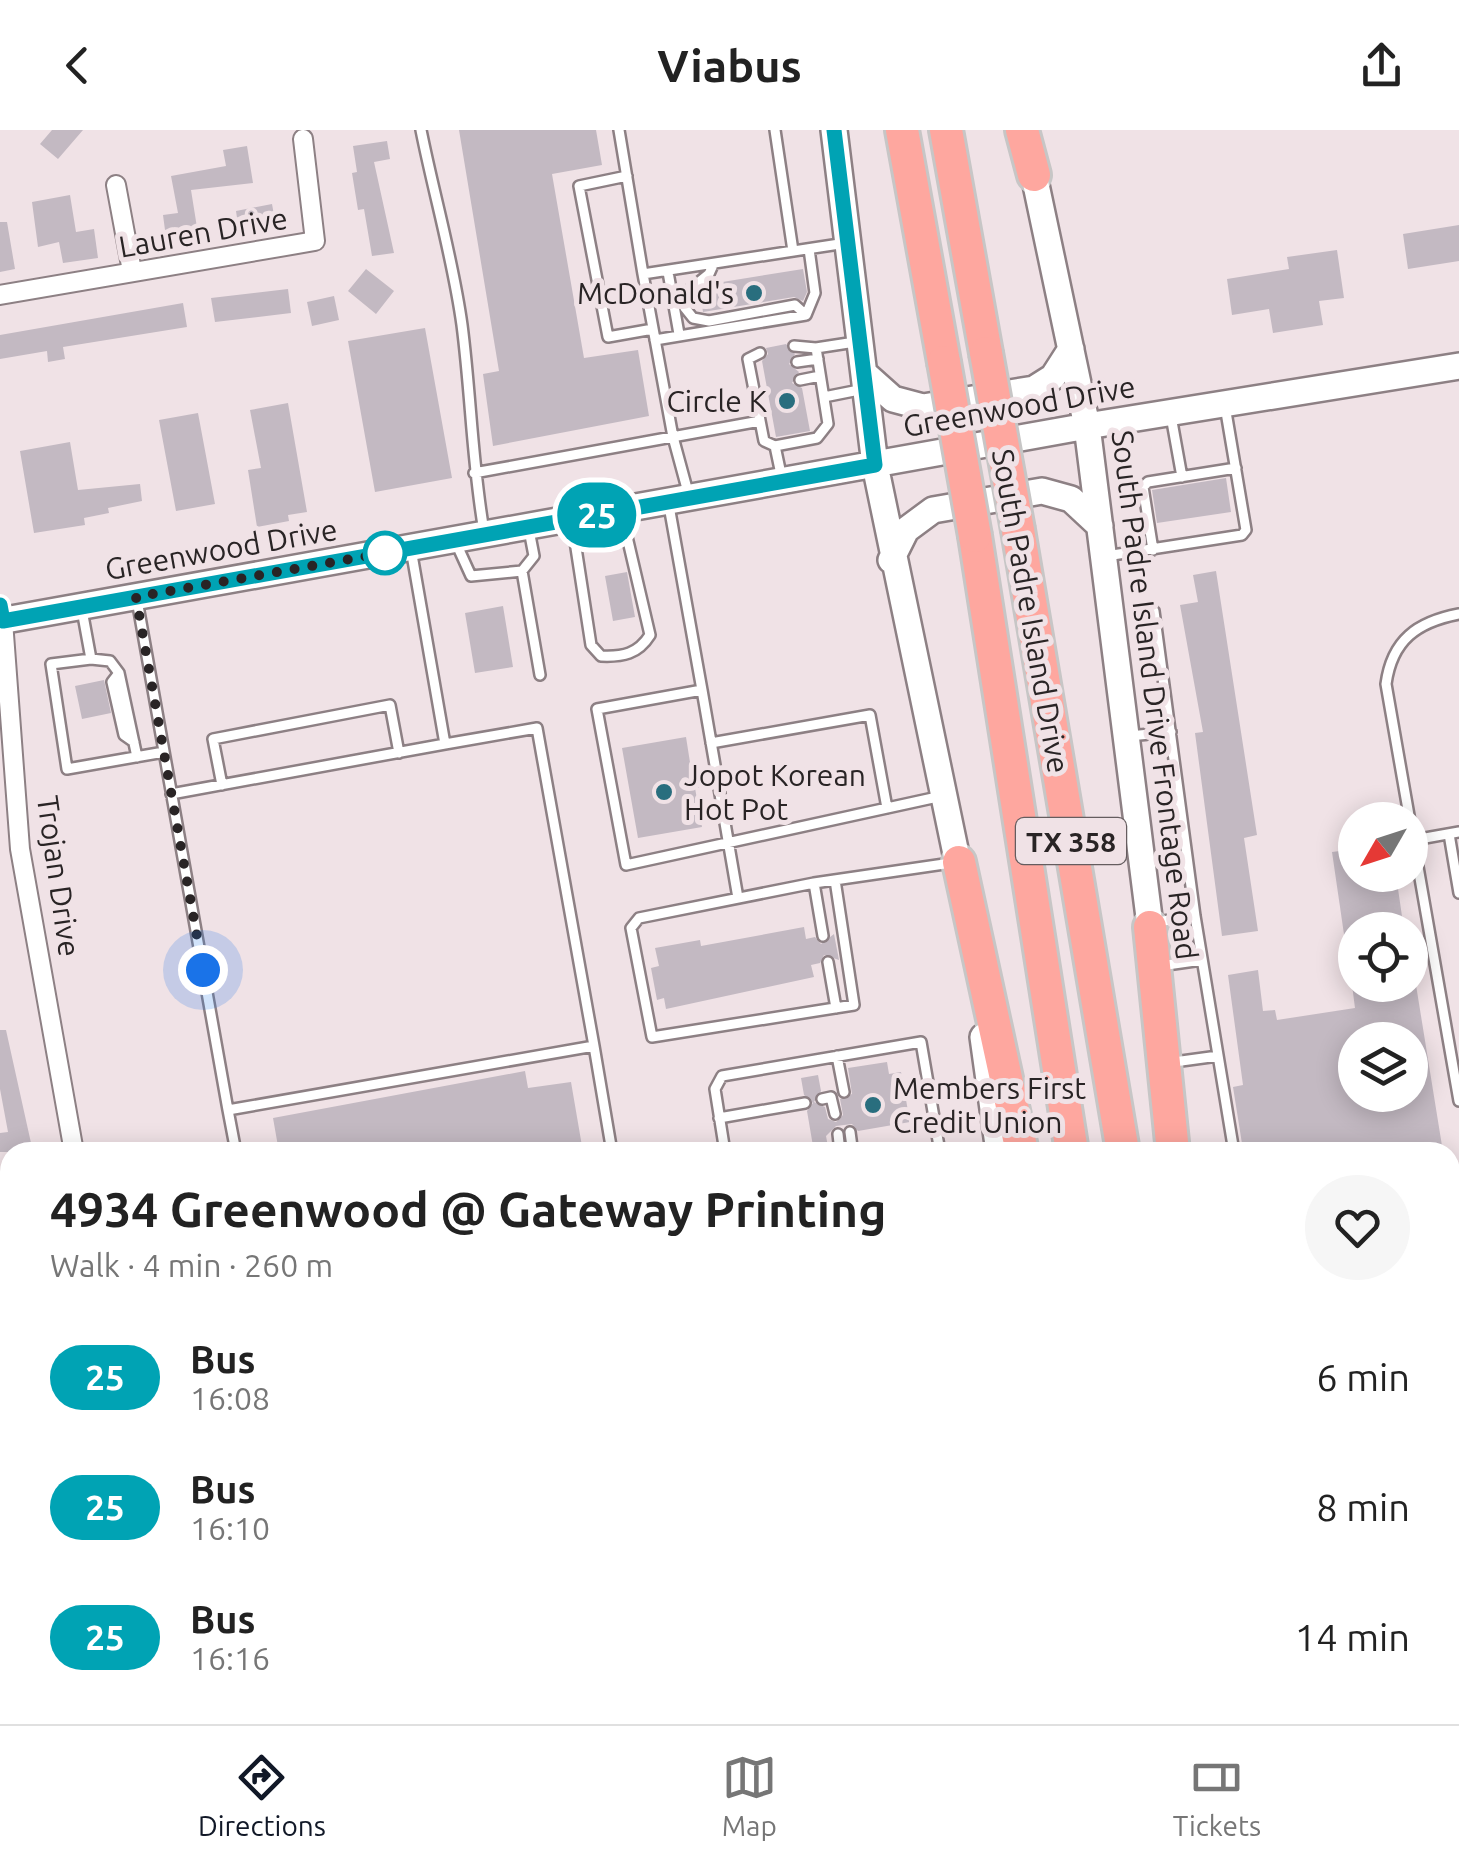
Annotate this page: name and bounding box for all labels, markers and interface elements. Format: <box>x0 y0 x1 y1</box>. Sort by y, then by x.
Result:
icon: back <box>50 38 105 93</box>
icon: share <box>1354 38 1409 93</box>
text: Viabus <box>657 40 802 91</box>
street label: Lauren Drive <box>116 200 290 264</box>
place label: McDonald's <box>577 276 734 310</box>
marker: McDonald's <box>743 282 765 304</box>
street label: Greenwood Drive <box>900 369 1138 443</box>
place label: Circle K <box>666 384 767 418</box>
marker: Circle K <box>776 390 798 412</box>
street label: South Padre Island Drive Frontage Road <box>1106 428 1204 962</box>
street label: South Padre Island Drive <box>986 446 1076 776</box>
line badge: 25 <box>552 482 642 548</box>
text: 25 <box>577 495 617 535</box>
street label: Greenwood Drive <box>102 512 340 586</box>
unlabelled marker <box>364 532 406 574</box>
place label: Jopot Korean Hot Pot <box>684 758 866 826</box>
marker: Jopot Korean Hot Pot <box>653 781 675 803</box>
street label: Trojan Drive <box>31 793 87 959</box>
north arrow <box>1338 802 1428 892</box>
map controls <box>1338 802 1428 1112</box>
road number: TX 358 <box>1016 818 1126 864</box>
button: locate <box>1338 912 1428 1002</box>
your location <box>178 945 228 995</box>
button: layers <box>1338 1022 1428 1112</box>
place label: Members First Credit Union <box>893 1071 1086 1139</box>
marker: Members First Credit Union <box>862 1094 884 1116</box>
button: heart <box>1305 1175 1410 1280</box>
text: 4934 Greenwood @ Gateway Printing <box>50 1182 886 1236</box>
text: Walk · 4 min · 260 m <box>50 1247 333 1283</box>
text: Bus <box>190 1338 255 1380</box>
text: 6 min <box>1316 1356 1410 1398</box>
text: 25 <box>85 1357 125 1397</box>
text: 16:08 <box>190 1380 270 1416</box>
text: Bus <box>190 1468 255 1510</box>
text: 8 min <box>1316 1486 1410 1528</box>
text: 25 <box>85 1487 125 1527</box>
text: 16:10 <box>190 1510 270 1546</box>
text: Bus <box>190 1598 255 1640</box>
text: 14 min <box>1295 1616 1410 1658</box>
text: 25 <box>85 1617 125 1657</box>
text: 16:16 <box>190 1640 270 1676</box>
tab: Directions <box>198 1750 326 1841</box>
tab: Map <box>722 1750 777 1841</box>
tab: Tickets <box>1173 1750 1261 1841</box>

